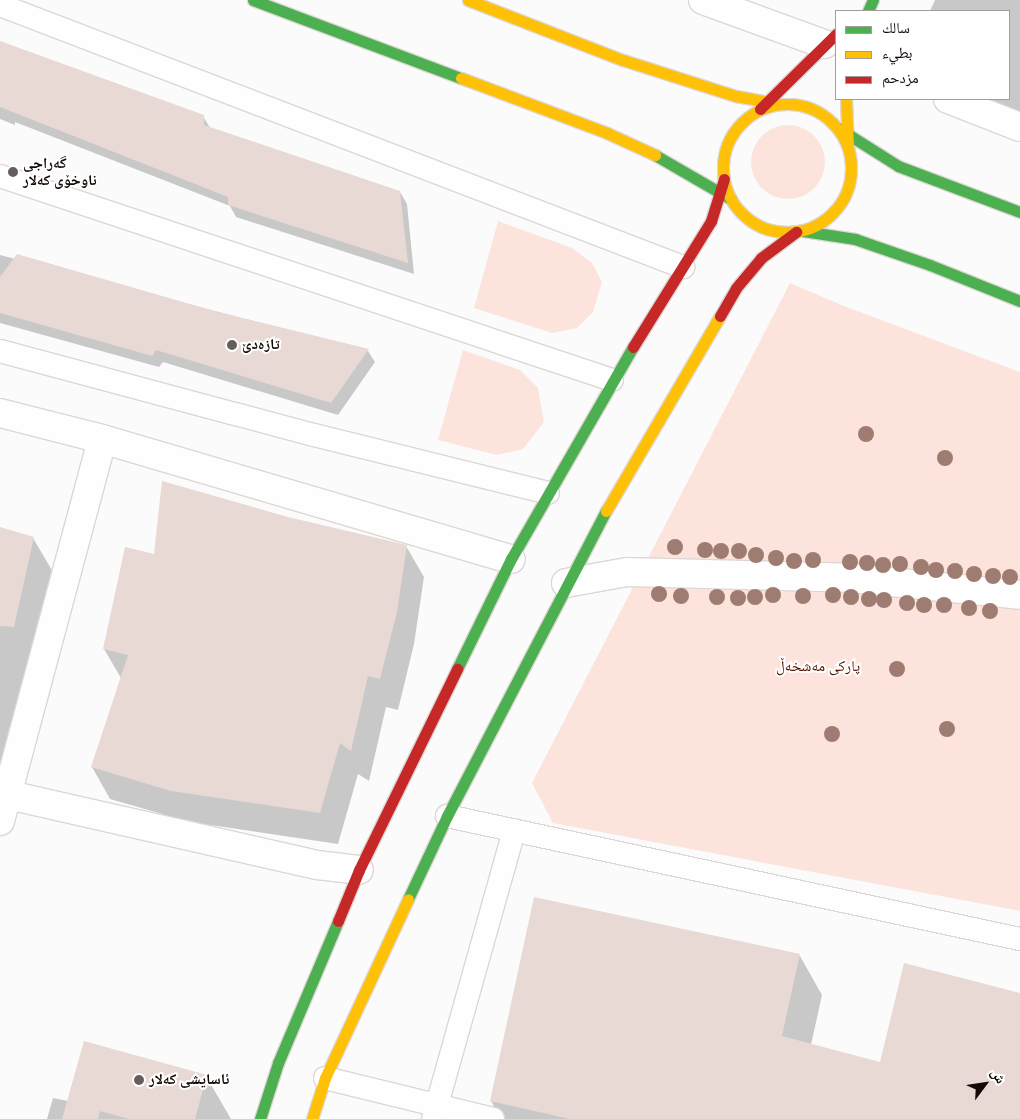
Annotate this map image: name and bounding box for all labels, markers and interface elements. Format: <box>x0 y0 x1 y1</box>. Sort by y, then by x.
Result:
legend <box>835 10 1010 100</box>
text: سالك <box>882 19 910 37</box>
text: بطيء <box>882 44 912 62</box>
text: مزدحم <box>882 69 919 87</box>
place label: گەراجی ناوخۆی کەلار <box>23 154 97 189</box>
marker: گەراجی ناوخۆی کەلار <box>7 166 19 178</box>
place label: تازەدێ <box>242 336 280 354</box>
marker: تازەدێ <box>226 339 238 351</box>
park label: پارکی مەشخەڵ <box>776 658 860 676</box>
north arrow <box>960 1059 1010 1109</box>
text: ش <box>987 1065 1009 1087</box>
place label: ئاسایشی کەلار <box>149 1071 229 1089</box>
marker: ئاسایشی کەلار <box>133 1074 145 1086</box>

